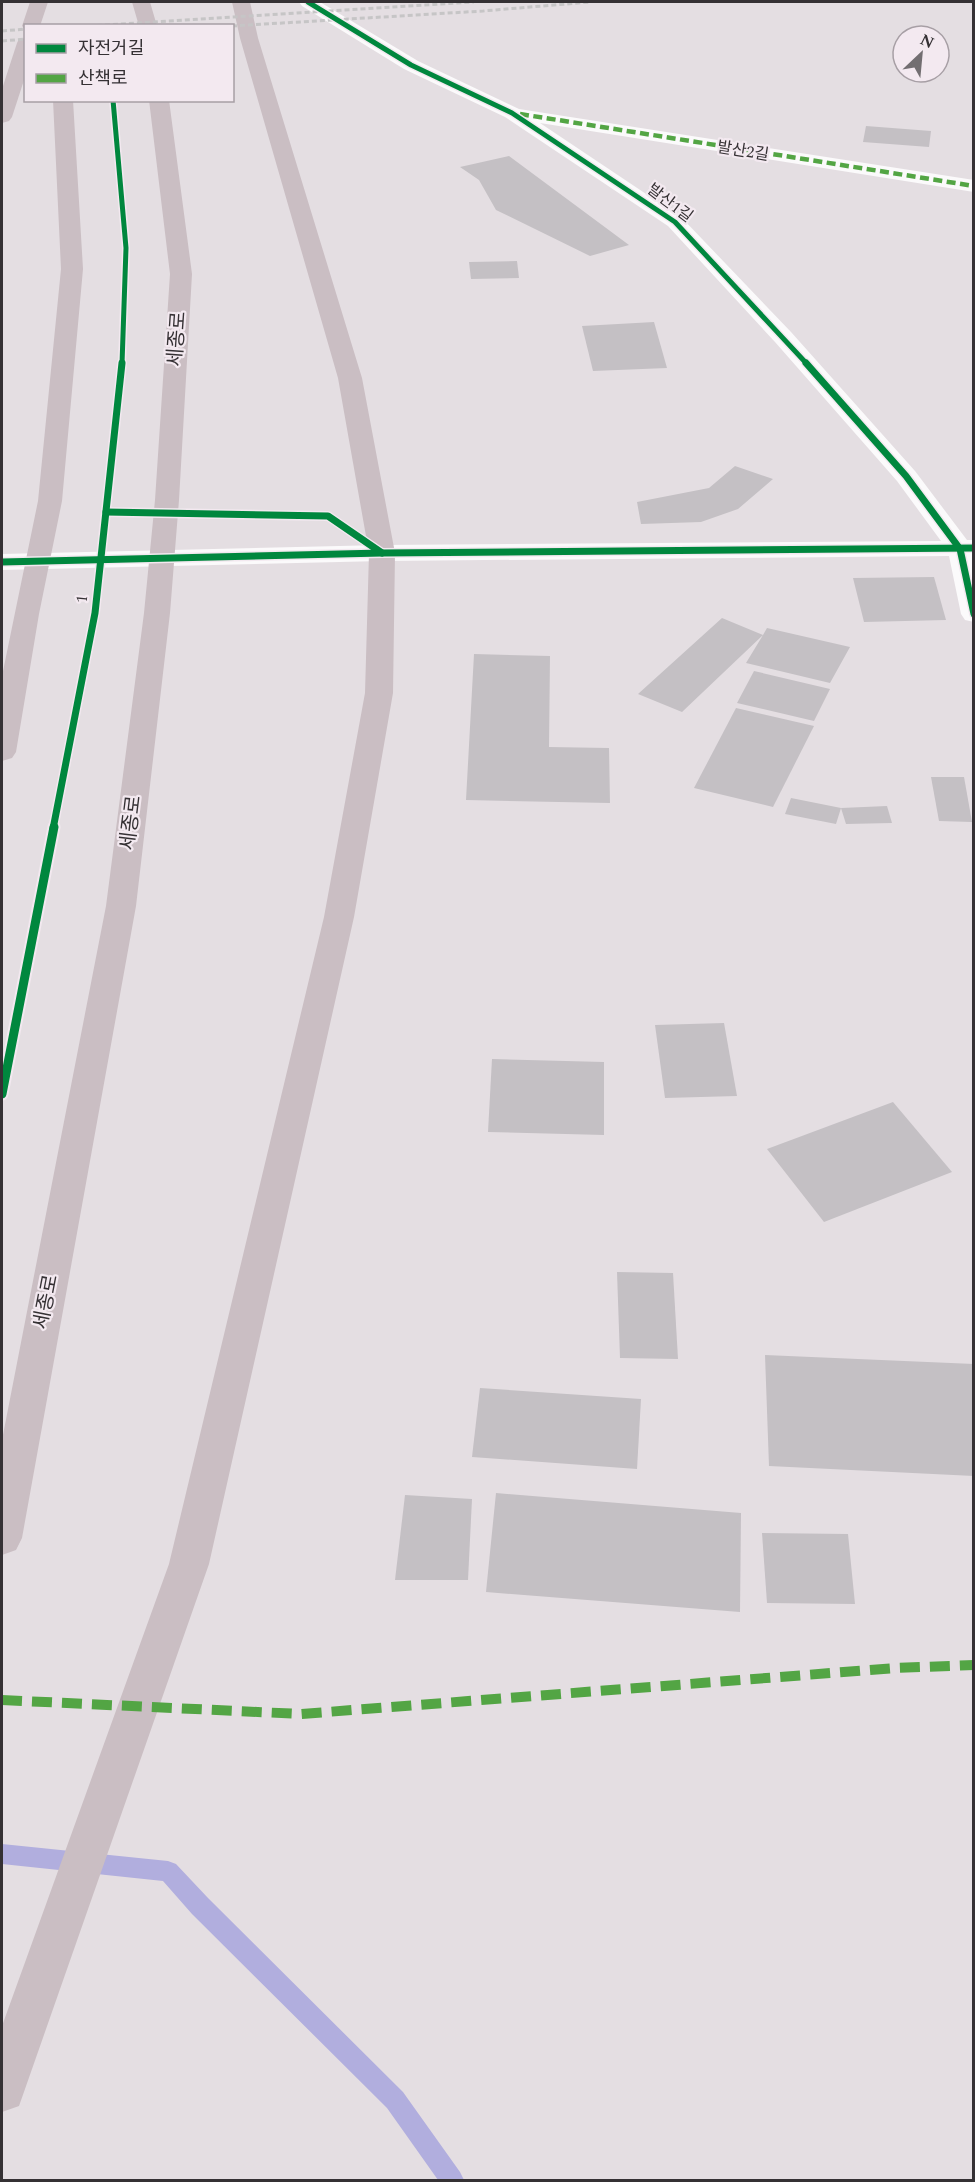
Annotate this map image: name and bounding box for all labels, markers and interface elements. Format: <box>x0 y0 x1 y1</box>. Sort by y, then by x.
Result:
legend <box>24 24 234 102</box>
north arrow <box>891 24 951 84</box>
text: N <box>916 28 938 55</box>
text: 자전거길 <box>78 35 144 62</box>
text: 산책로 <box>78 65 128 92</box>
street label: 발산2길 <box>715 135 771 167</box>
street label: 발산1길 <box>642 178 698 228</box>
street label: 세종로 <box>160 310 194 368</box>
street label: 1 <box>70 594 94 604</box>
street label: 세종로 <box>113 794 149 852</box>
street label: 세종로 <box>26 1272 66 1332</box>

